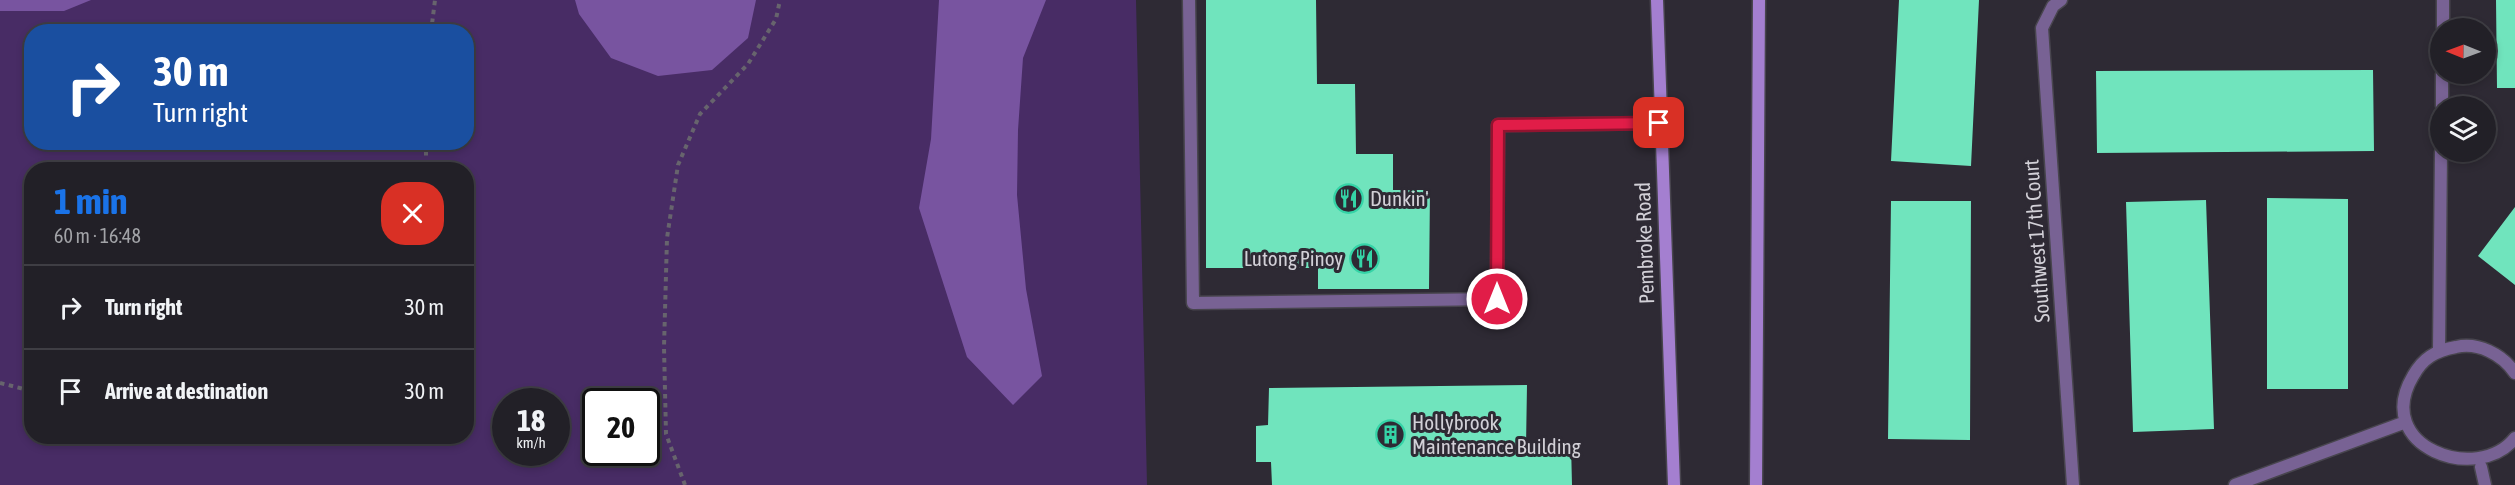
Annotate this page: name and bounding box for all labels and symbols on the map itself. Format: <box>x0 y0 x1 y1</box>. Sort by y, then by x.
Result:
north arrow <box>2430 18 2496 84</box>
pin <box>1633 97 1684 148</box>
street label: Southwest 17th Court <box>2018 159 2054 324</box>
street label: Pembroke Road <box>1630 182 1658 304</box>
restaurant icon: Dunkin' <box>1333 183 1365 215</box>
place label: Dunkin' <box>1370 186 1429 210</box>
restaurant icon: Lutong Pinoy <box>1348 243 1380 275</box>
place label: Lutong Pinoy <box>1244 246 1343 270</box>
position arrow <box>1465 267 1529 331</box>
speed limit sign: 20 <box>582 388 660 466</box>
place label: Hollybrook Maintenance Building <box>1412 410 1581 458</box>
building icon: Hollybrook Maintenance Building <box>1375 419 1407 451</box>

